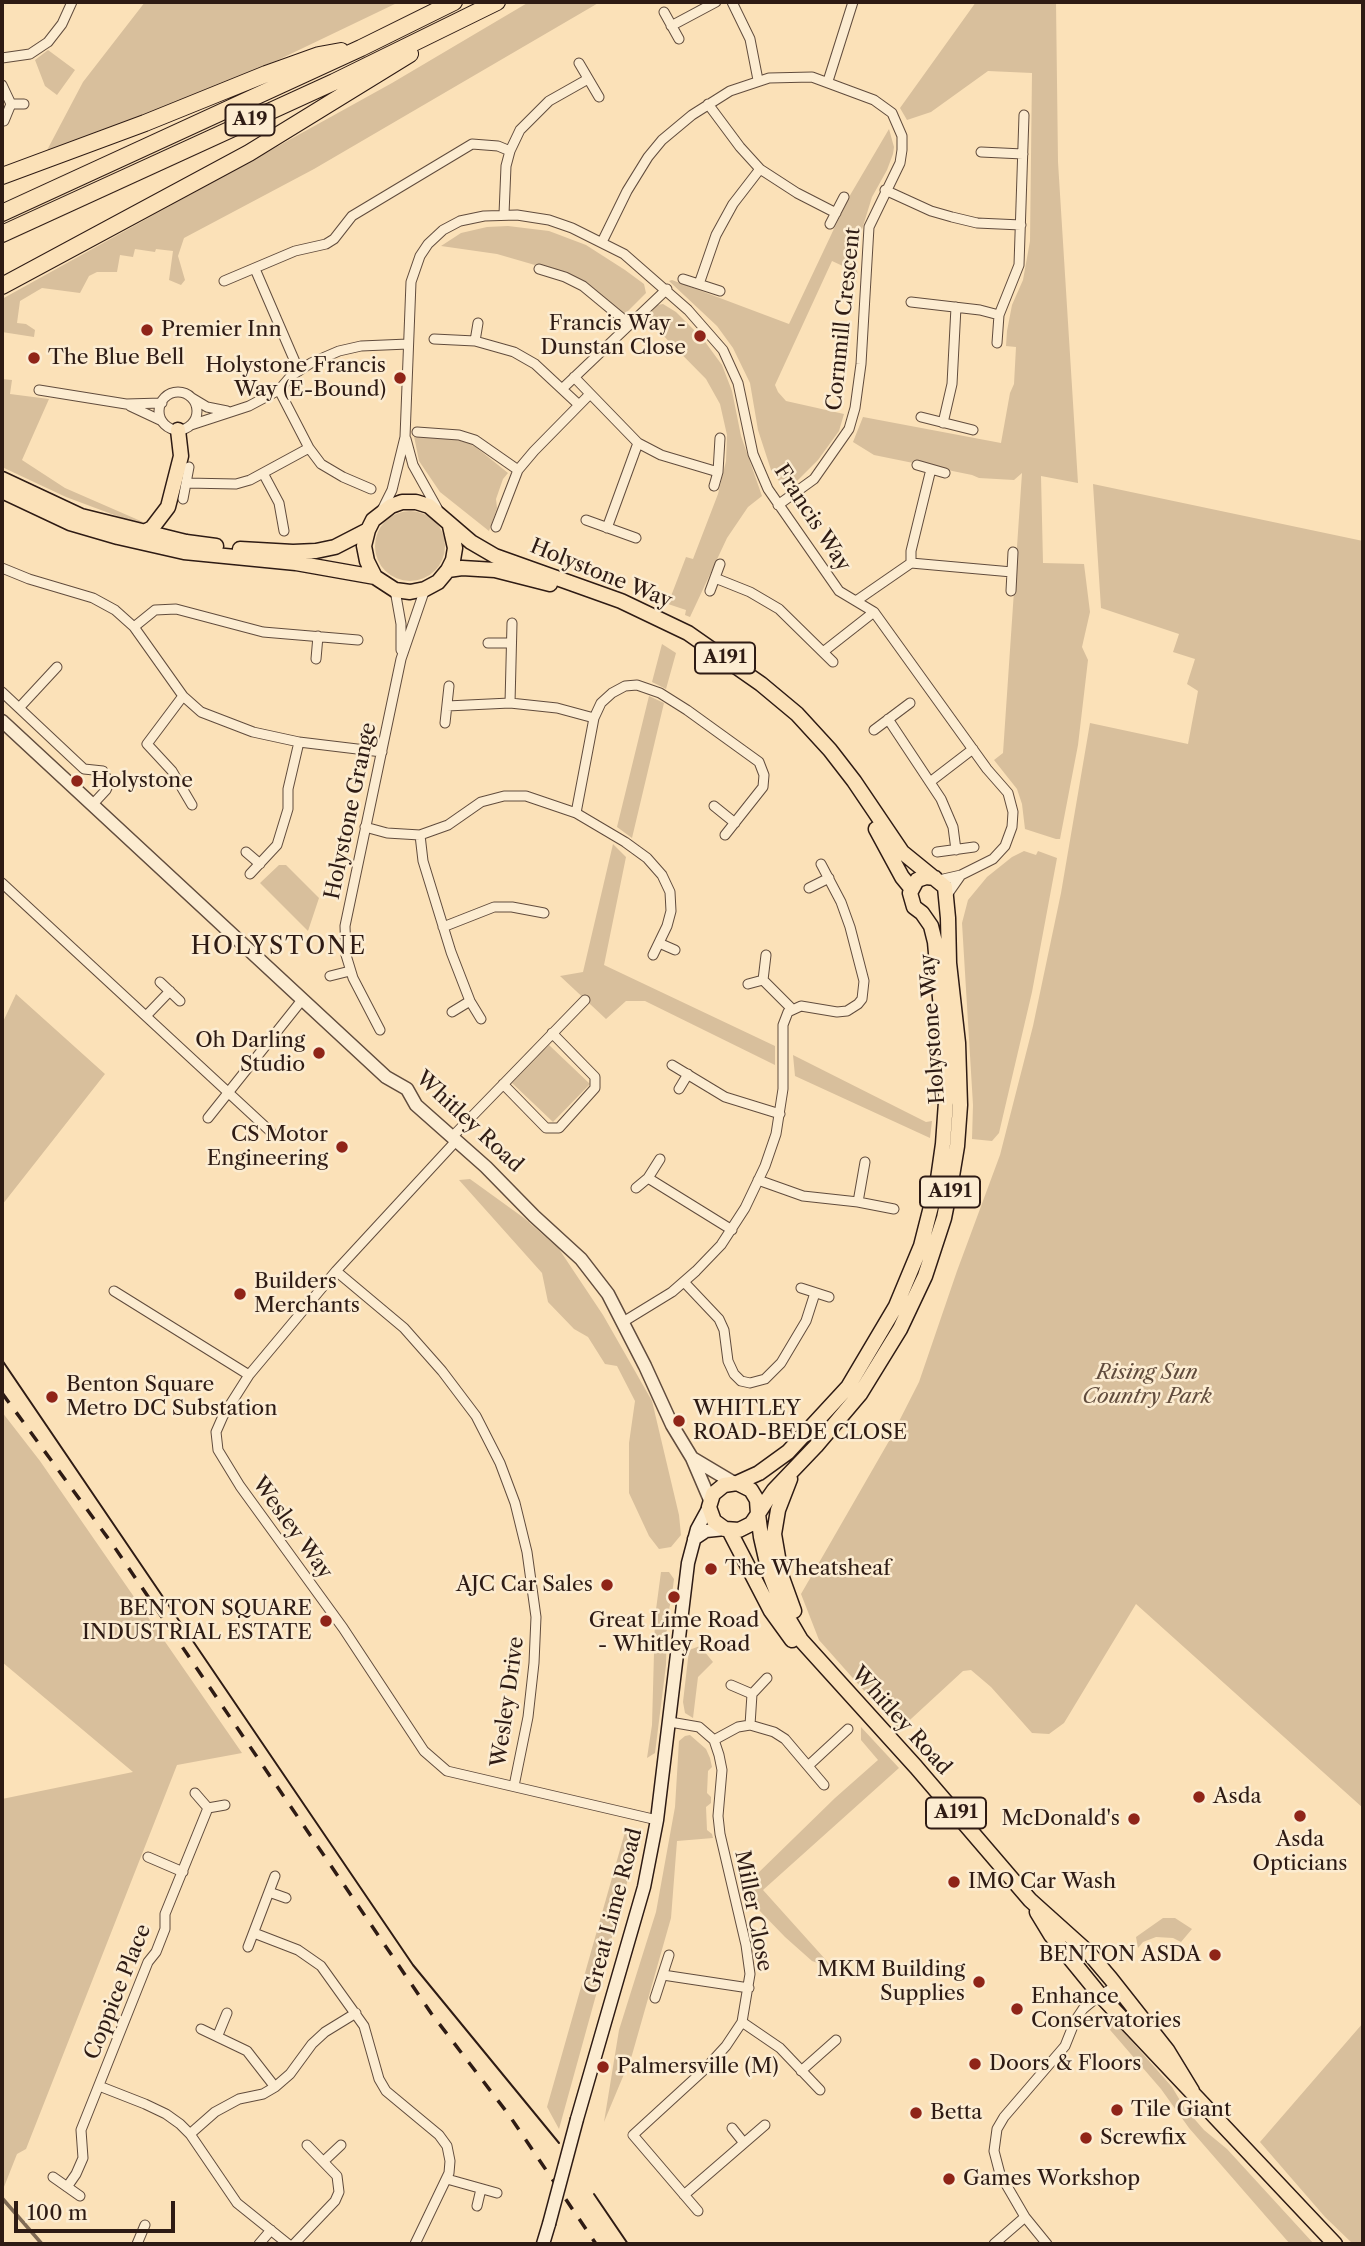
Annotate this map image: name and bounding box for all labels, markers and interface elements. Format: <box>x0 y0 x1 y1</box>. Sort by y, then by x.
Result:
road number: A19 <box>226 104 274 136</box>
street label: Cornmill Crescent <box>822 226 866 412</box>
place label: Francis Way - Dunstan Close <box>540 311 686 361</box>
place label: Premier Inn <box>161 317 282 343</box>
marker: Premier Inn <box>139 322 155 338</box>
marker: Francis Way - Dunstan Close <box>692 328 708 344</box>
place label: The Blue Bell <box>48 345 184 371</box>
marker: The Blue Bell <box>26 350 42 366</box>
place label: Holystone Francis Way (E-Bound) <box>205 353 386 403</box>
marker: Holystone Francis Way (E-Bound) <box>392 370 408 386</box>
street label: Francis Way <box>768 460 856 576</box>
street label: Holystone Way <box>526 534 676 614</box>
road number: A191 <box>695 642 755 674</box>
street label: Holystone Grange <box>320 720 382 902</box>
place label: Holystone <box>91 768 193 794</box>
marker: Holystone <box>69 773 85 789</box>
district label: HOLYSTONE <box>192 933 366 961</box>
street label: Holystone Way <box>915 953 951 1105</box>
place label: Oh Darling Studio <box>195 1028 305 1078</box>
marker: Oh Darling Studio <box>311 1045 327 1061</box>
street label: Whitley Road <box>410 1066 528 1178</box>
place label: CS Motor Engineering <box>207 1122 328 1172</box>
marker: CS Motor Engineering <box>334 1139 350 1155</box>
road number: A191 <box>920 1176 980 1208</box>
place label: Builders Merchants <box>254 1269 360 1319</box>
marker: Builders Merchants <box>232 1286 248 1302</box>
park label: Rising Sun Country Park <box>1082 1360 1212 1410</box>
place label: Benton Square Metro DC Substation <box>66 1372 277 1422</box>
marker: Benton Square Metro DC Substation <box>44 1389 60 1405</box>
place label: WHITLEY ROAD-BEDE CLOSE <box>693 1396 907 1446</box>
marker: WHITLEY ROAD-BEDE CLOSE <box>671 1413 687 1429</box>
street label: Wesley Way <box>246 1472 338 1584</box>
place label: The Wheatsheaf <box>725 1556 891 1582</box>
marker: The Wheatsheaf <box>703 1561 719 1577</box>
place label: AJC Car Sales <box>456 1572 593 1598</box>
marker: AJC Car Sales <box>599 1577 615 1593</box>
marker: Great Lime Road - Whitley Road <box>666 1589 682 1605</box>
place label: BENTON SQUARE INDUSTRIAL ESTATE <box>82 1596 312 1646</box>
place label: Great Lime Road - Whitley Road <box>589 1608 759 1658</box>
marker: BENTON SQUARE INDUSTRIAL ESTATE <box>318 1613 334 1629</box>
street label: Wesley Drive <box>486 1635 530 1769</box>
street label: Whitley Road <box>846 1662 956 1780</box>
place label: Asda <box>1213 1784 1262 1810</box>
marker: Asda <box>1191 1789 1207 1805</box>
road number: A191 <box>926 1798 986 1828</box>
place label: McDonald's <box>1002 1806 1120 1832</box>
marker: Asda Opticians <box>1292 1808 1308 1824</box>
marker: McDonald's <box>1126 1811 1142 1827</box>
street label: Great Lime Road <box>580 1825 648 1997</box>
place label: Asda Opticians <box>1252 1827 1348 1877</box>
street label: Miller Close <box>729 1848 777 1974</box>
place label: IMO Car Wash <box>968 1869 1116 1895</box>
marker: IMO Car Wash <box>946 1874 962 1890</box>
street label: Coppice Place <box>79 1921 157 2063</box>
place label: BENTON ASDA <box>1039 1942 1201 1968</box>
marker: BENTON ASDA <box>1207 1947 1223 1963</box>
place label: MKM Building Supplies <box>817 1957 965 2007</box>
marker: MKM Building Supplies <box>971 1974 987 1990</box>
place label: Enhance Conservatories <box>1031 1984 1181 2034</box>
marker: Enhance Conservatories <box>1009 2001 1025 2017</box>
place label: Doors & Floors <box>989 2051 1141 2077</box>
place label: Palmersville (M) <box>617 2054 779 2080</box>
marker: Doors & Floors <box>967 2056 983 2072</box>
marker: Palmersville (M) <box>595 2059 611 2075</box>
place label: Tile Giant <box>1131 2097 1231 2123</box>
place label: Betta <box>930 2100 982 2126</box>
marker: Tile Giant <box>1109 2102 1125 2118</box>
marker: Betta <box>908 2105 924 2121</box>
place label: Screwfix <box>1100 2125 1186 2151</box>
marker: Screwfix <box>1078 2130 1094 2146</box>
place label: Games Workshop <box>963 2166 1140 2192</box>
marker: Games Workshop <box>941 2171 957 2187</box>
scale bar <box>18 2186 178 2230</box>
text: 100 m <box>27 2200 88 2225</box>

